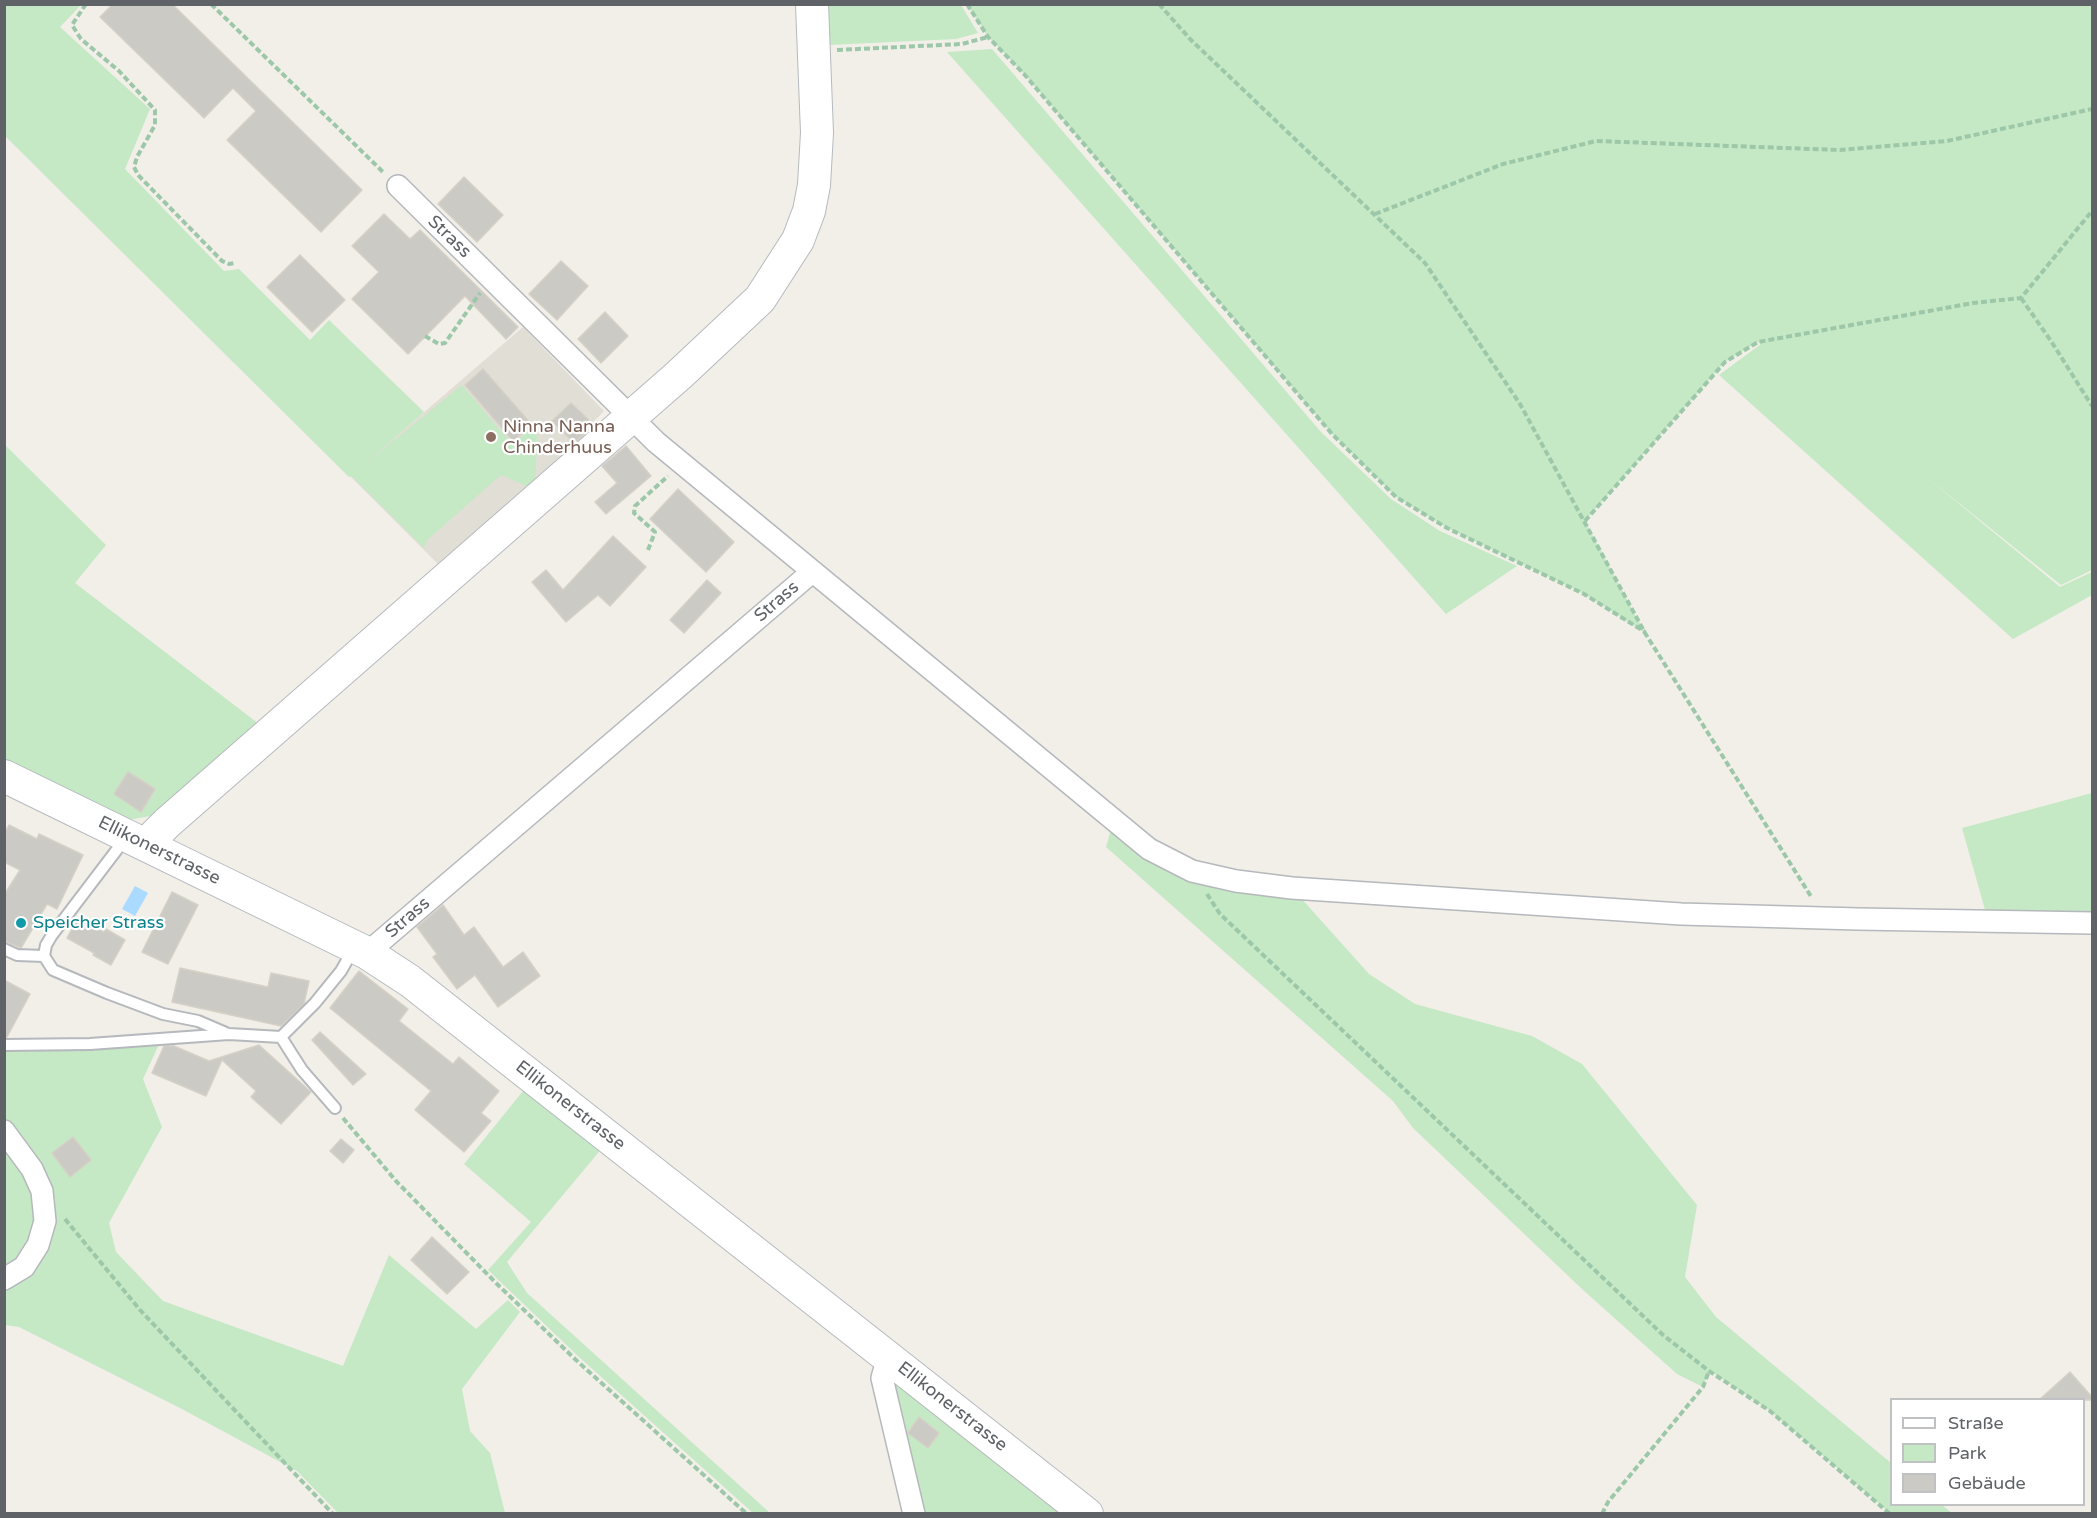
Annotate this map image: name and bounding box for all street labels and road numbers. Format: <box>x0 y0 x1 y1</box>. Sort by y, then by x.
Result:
street label: Strass <box>423 211 475 263</box>
street label: Strass <box>750 577 804 627</box>
street label: Ellikonerstrasse <box>94 812 224 890</box>
street label: Strass <box>381 893 435 943</box>
street label: Ellikonerstrasse <box>511 1056 629 1156</box>
street label: Ellikonerstrasse <box>893 1357 1011 1457</box>

